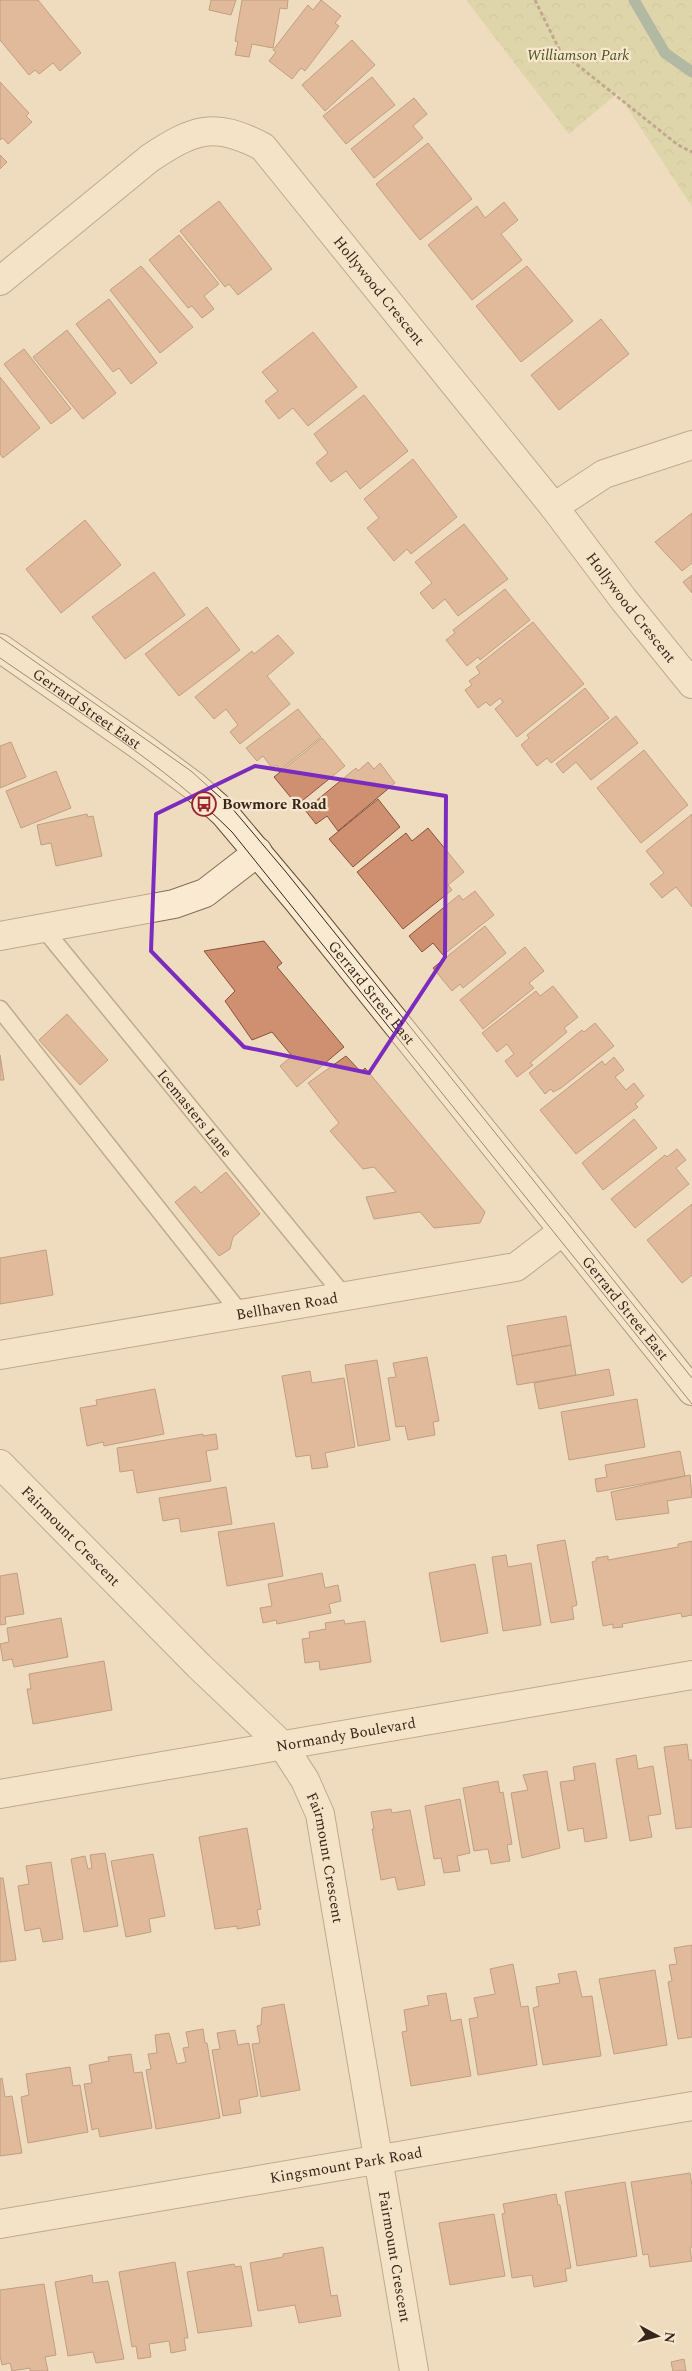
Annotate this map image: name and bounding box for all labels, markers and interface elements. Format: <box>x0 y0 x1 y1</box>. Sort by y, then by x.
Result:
park label: Williamson Park <box>527 44 629 67</box>
street label: Hollywood Crescent <box>328 231 431 350</box>
street label: Hollywood Crescent <box>580 547 682 668</box>
street label: Gerrard Street East <box>28 663 146 755</box>
bus stop icon: Bowmore Road <box>191 791 217 817</box>
place label: Bowmore Road <box>222 793 327 816</box>
street label: Gerrard Street East <box>323 935 421 1050</box>
street label: Icemasters Lane <box>151 1064 238 1162</box>
street label: Gerrard Street East <box>576 1251 675 1365</box>
street label: Bellhaven Road <box>234 1286 340 1326</box>
street label: Fairmount Crescent <box>16 1480 126 1591</box>
street label: Normandy Boulevard <box>274 1711 418 1758</box>
street label: Fairmount Crescent <box>300 1788 350 1925</box>
street label: Kingsmount Park Road <box>268 2141 424 2189</box>
street label: Fairmount Crescent <box>372 2189 417 2324</box>
north arrow <box>632 2311 682 2361</box>
text: N <box>658 2331 681 2344</box>

